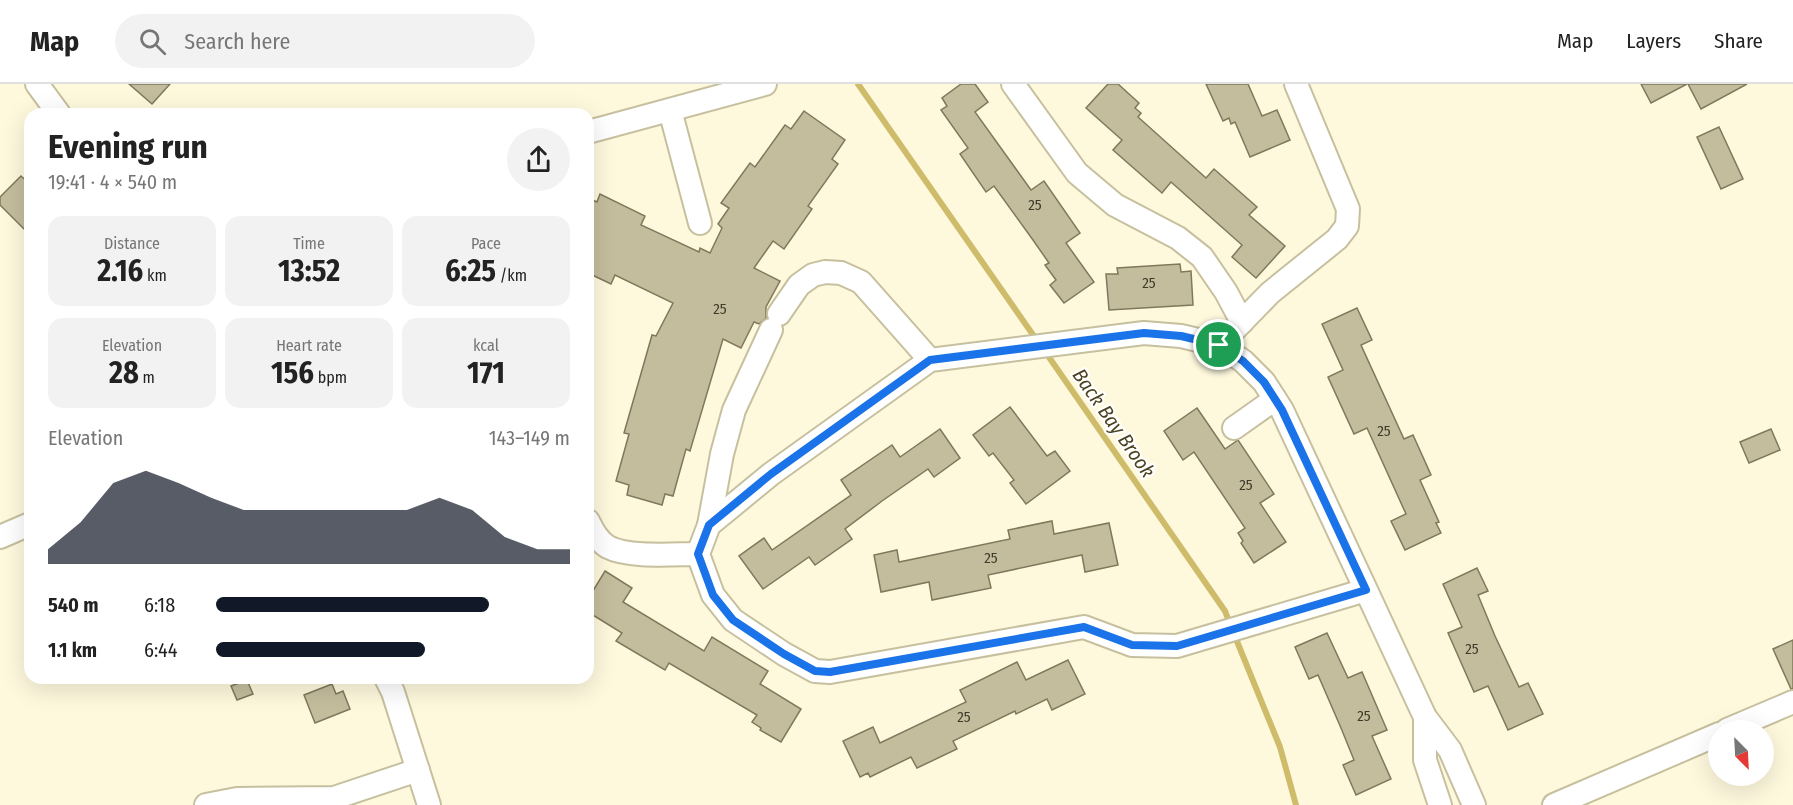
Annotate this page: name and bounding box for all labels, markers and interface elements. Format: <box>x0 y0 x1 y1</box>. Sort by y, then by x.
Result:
search box <box>115 14 535 68</box>
text: Map <box>30 25 79 58</box>
icon: search <box>136 25 169 58</box>
text: Search here <box>184 28 290 55</box>
text: Map <box>1557 28 1593 54</box>
text: Layers <box>1626 28 1681 54</box>
text: Share <box>1714 28 1763 54</box>
text: Evening run <box>48 127 208 167</box>
button: share <box>507 128 570 191</box>
text: 19:41 · 4 × 540 m <box>48 170 177 194</box>
house number: 25 <box>1028 196 1042 214</box>
text: Distance <box>104 234 160 253</box>
text: Time <box>293 234 325 253</box>
text: Pace <box>471 234 501 253</box>
text: 2.16 <box>97 253 143 289</box>
text: 13:52 <box>278 253 340 289</box>
text: 6:25 <box>445 253 496 289</box>
text: km <box>143 266 167 285</box>
text: /km <box>496 266 527 285</box>
house number: 25 <box>1142 274 1156 292</box>
house number: 25 <box>713 300 727 318</box>
pin <box>1193 319 1244 370</box>
icon: arrive <box>1202 328 1235 361</box>
text: Elevation <box>102 336 162 355</box>
text: Heart rate <box>276 336 342 355</box>
text: kcal <box>473 336 499 355</box>
text: 28 <box>109 355 139 391</box>
text: 156 <box>271 355 314 391</box>
text: 171 <box>467 355 505 391</box>
water label: Back Bay Brook <box>1068 364 1160 482</box>
text: m <box>139 368 155 387</box>
text: bpm <box>314 368 347 387</box>
house number: 25 <box>1377 422 1391 440</box>
text: Elevation <box>48 426 123 450</box>
text: 143–149 m <box>489 426 570 450</box>
house number: 25 <box>1239 476 1253 494</box>
house number: 25 <box>984 549 998 567</box>
text: 540 m <box>48 593 98 617</box>
text: 6:18 <box>144 593 175 617</box>
text: 1.1 km <box>48 638 97 662</box>
text: 6:44 <box>144 638 177 662</box>
house number: 25 <box>1465 640 1479 658</box>
house number: 25 <box>1357 707 1371 725</box>
house number: 25 <box>957 708 971 726</box>
north arrow <box>1708 720 1774 786</box>
map controls <box>1708 720 1774 786</box>

